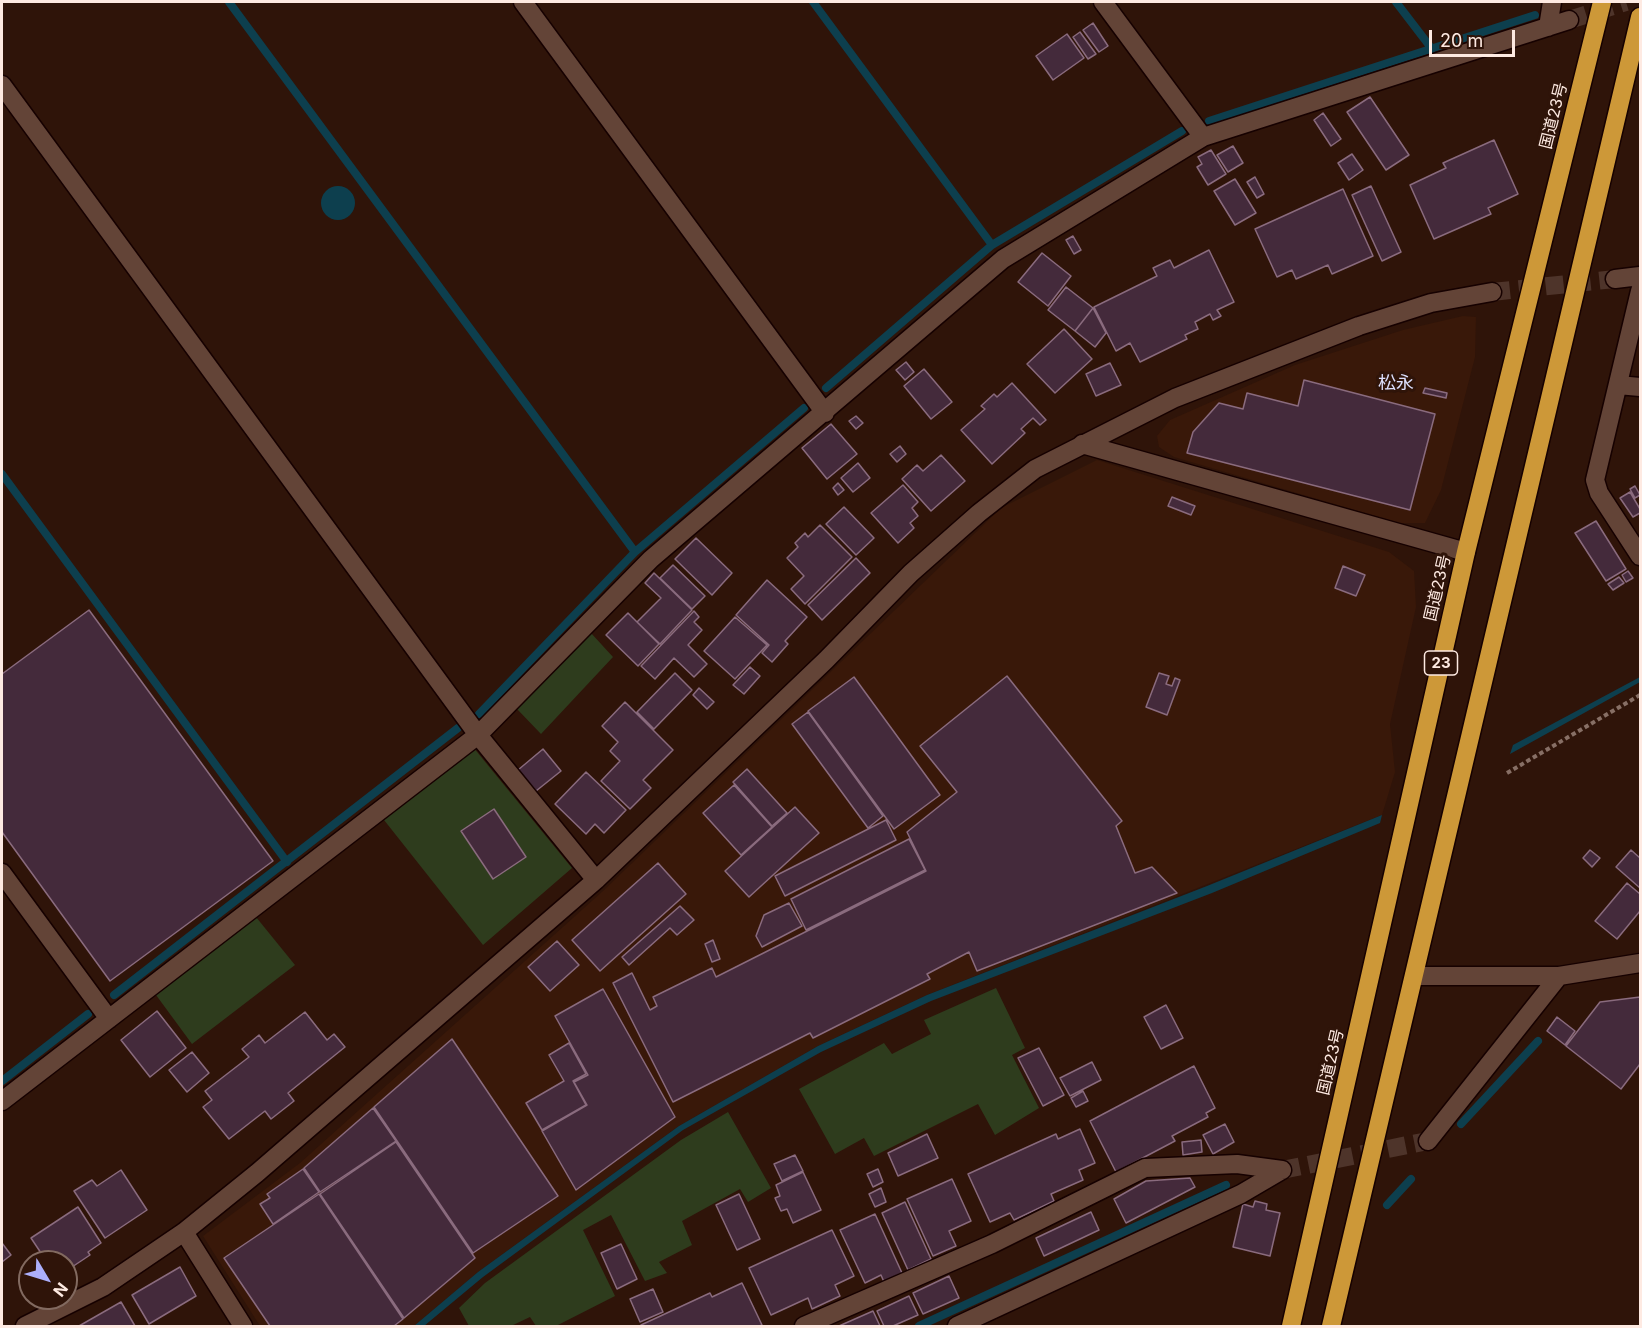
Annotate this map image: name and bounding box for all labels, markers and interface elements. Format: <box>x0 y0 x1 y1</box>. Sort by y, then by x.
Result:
scale bar <box>1432 18 1518 56</box>
text: 20 m <box>1440 30 1483 51</box>
street label: 国道23号 <box>1537 81 1571 151</box>
district label: 松永 <box>1378 373 1414 395</box>
street label: 国道23号 <box>1421 553 1455 623</box>
road number: 23 <box>1424 651 1458 675</box>
street label: 国道23号 <box>1314 1027 1348 1097</box>
north arrow <box>18 1250 78 1310</box>
text: N <box>49 1279 72 1301</box>

